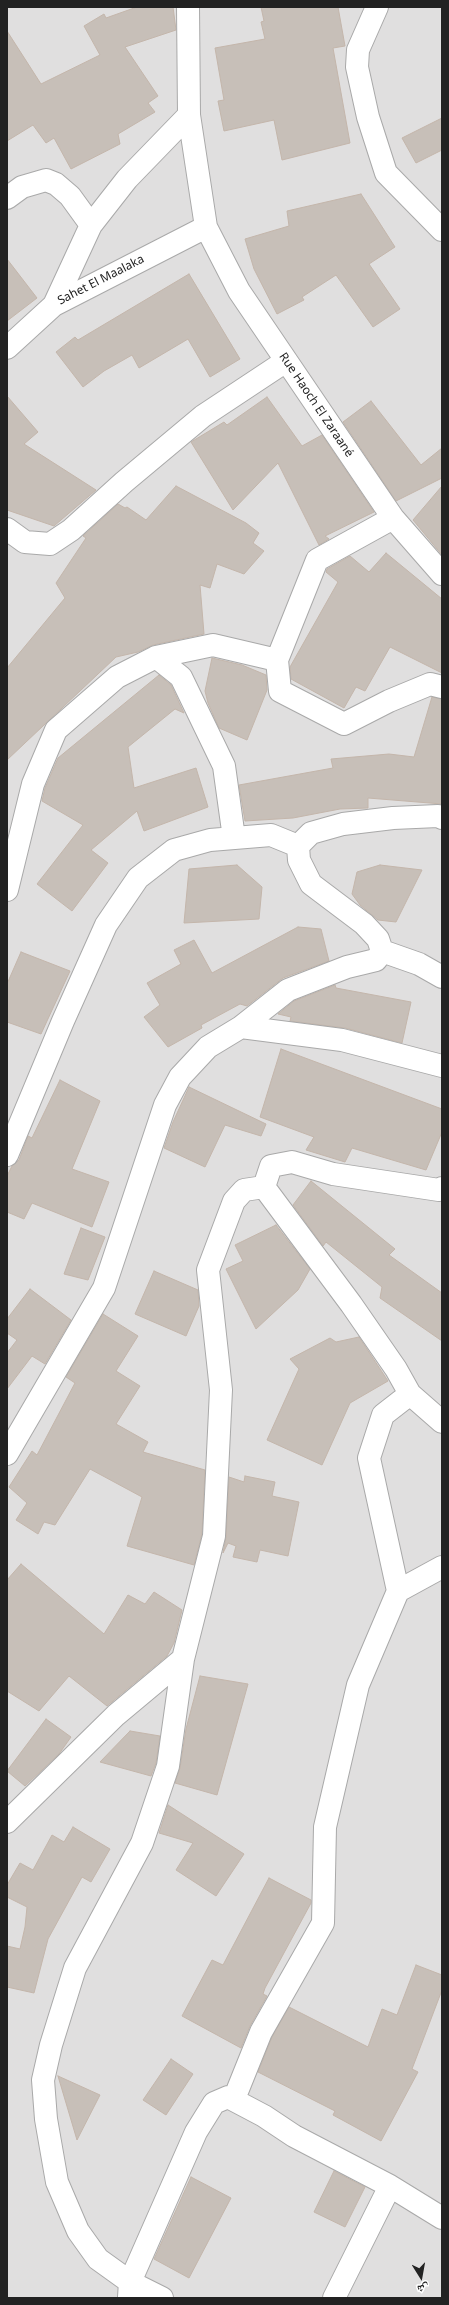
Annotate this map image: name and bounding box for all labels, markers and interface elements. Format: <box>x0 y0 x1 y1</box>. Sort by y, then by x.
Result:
street label: Sahet El Maalaka <box>55 252 147 308</box>
street label: Rue Haoch El Zaraané <box>276 350 356 460</box>
north arrow <box>401 2257 441 2297</box>
text: ش <box>416 2281 431 2298</box>

